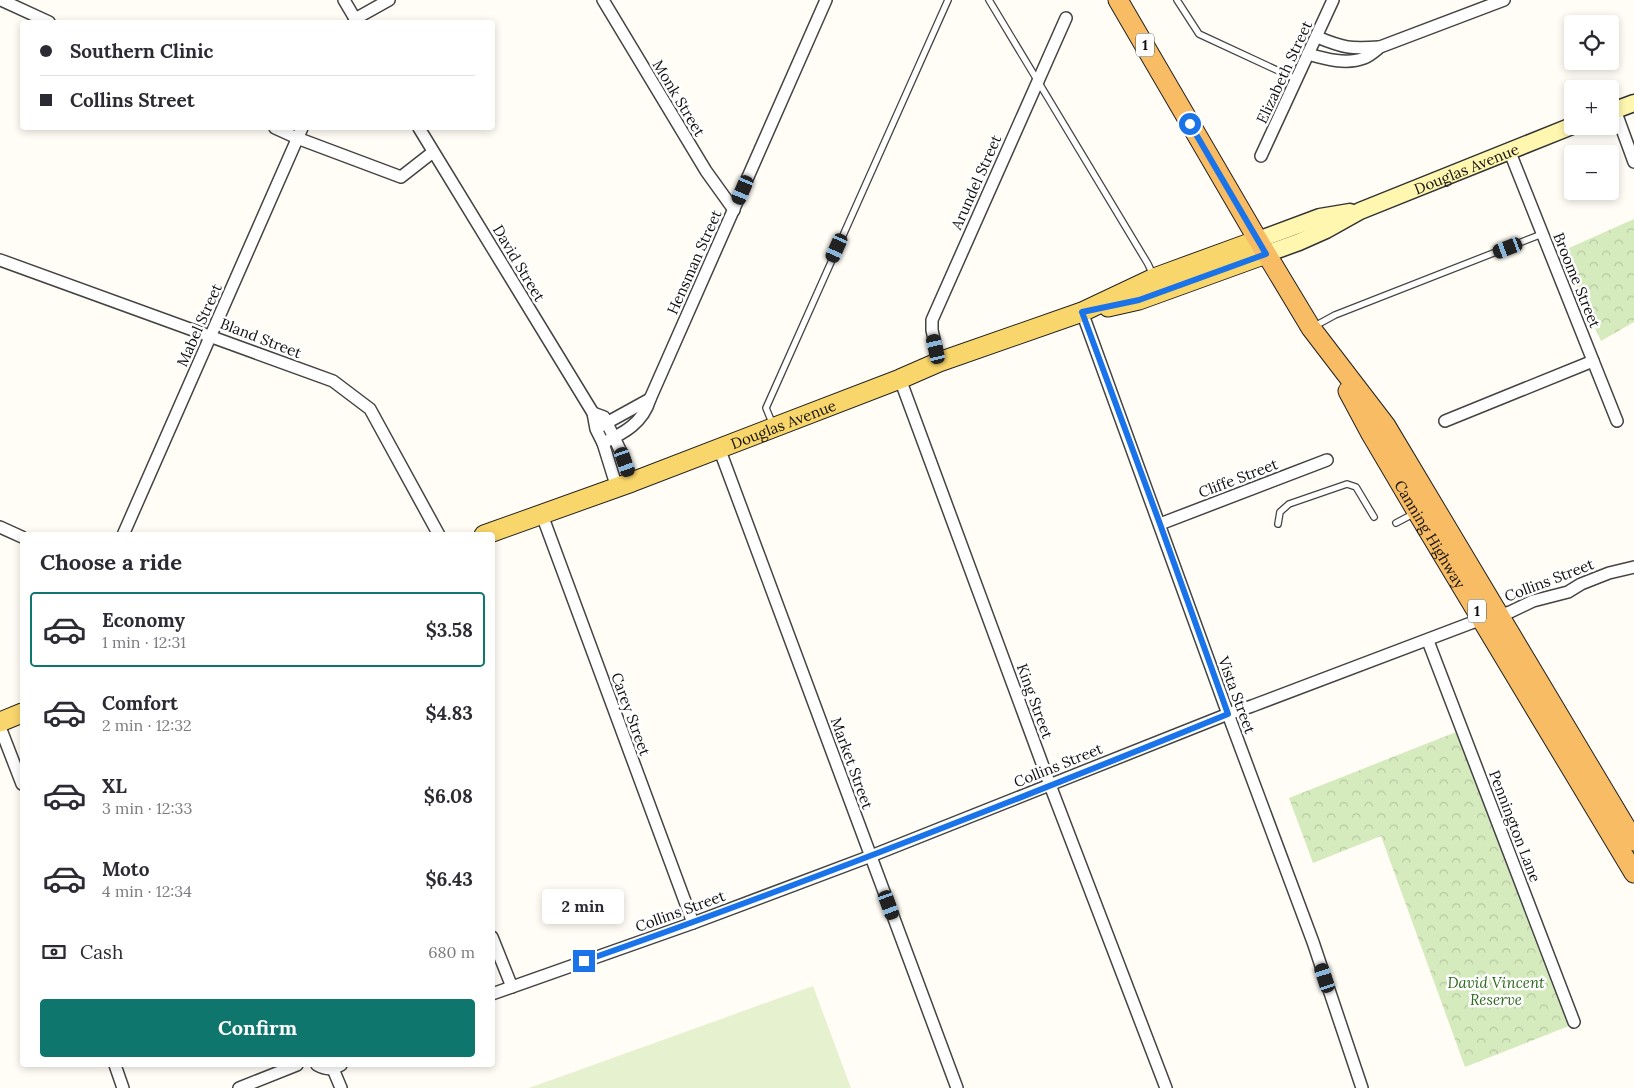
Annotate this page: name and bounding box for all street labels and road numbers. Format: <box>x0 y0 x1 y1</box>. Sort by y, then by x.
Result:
street label: Elizabeth Street <box>1252 17 1316 126</box>
road number: 1 <box>1136 34 1154 56</box>
street label: Monk Street <box>649 56 709 140</box>
street label: Arundel Street <box>946 132 1005 233</box>
street label: Douglas Avenue <box>1411 139 1521 198</box>
street label: Hensman Street <box>662 207 726 317</box>
street label: David Street <box>489 221 549 305</box>
street label: Broome Street <box>1549 230 1605 331</box>
street label: Mabel Street <box>172 280 226 369</box>
street label: Bland Street <box>218 314 305 362</box>
street label: Douglas Avenue <box>728 395 838 453</box>
street label: Cliffe Street <box>1196 454 1281 502</box>
street label: Canning Highway <box>1391 476 1470 592</box>
street label: Collins Street <box>1502 554 1597 606</box>
road number: 1 <box>1468 600 1486 622</box>
street label: Vista Street <box>1214 653 1260 736</box>
street label: King Street <box>1013 661 1057 741</box>
street label: Carey Street <box>607 670 655 758</box>
street label: Market Street <box>827 715 877 812</box>
street label: Collins Street <box>1011 738 1105 791</box>
street label: Pennington Lane <box>1485 767 1545 885</box>
street label: Collins Street <box>633 886 728 936</box>

